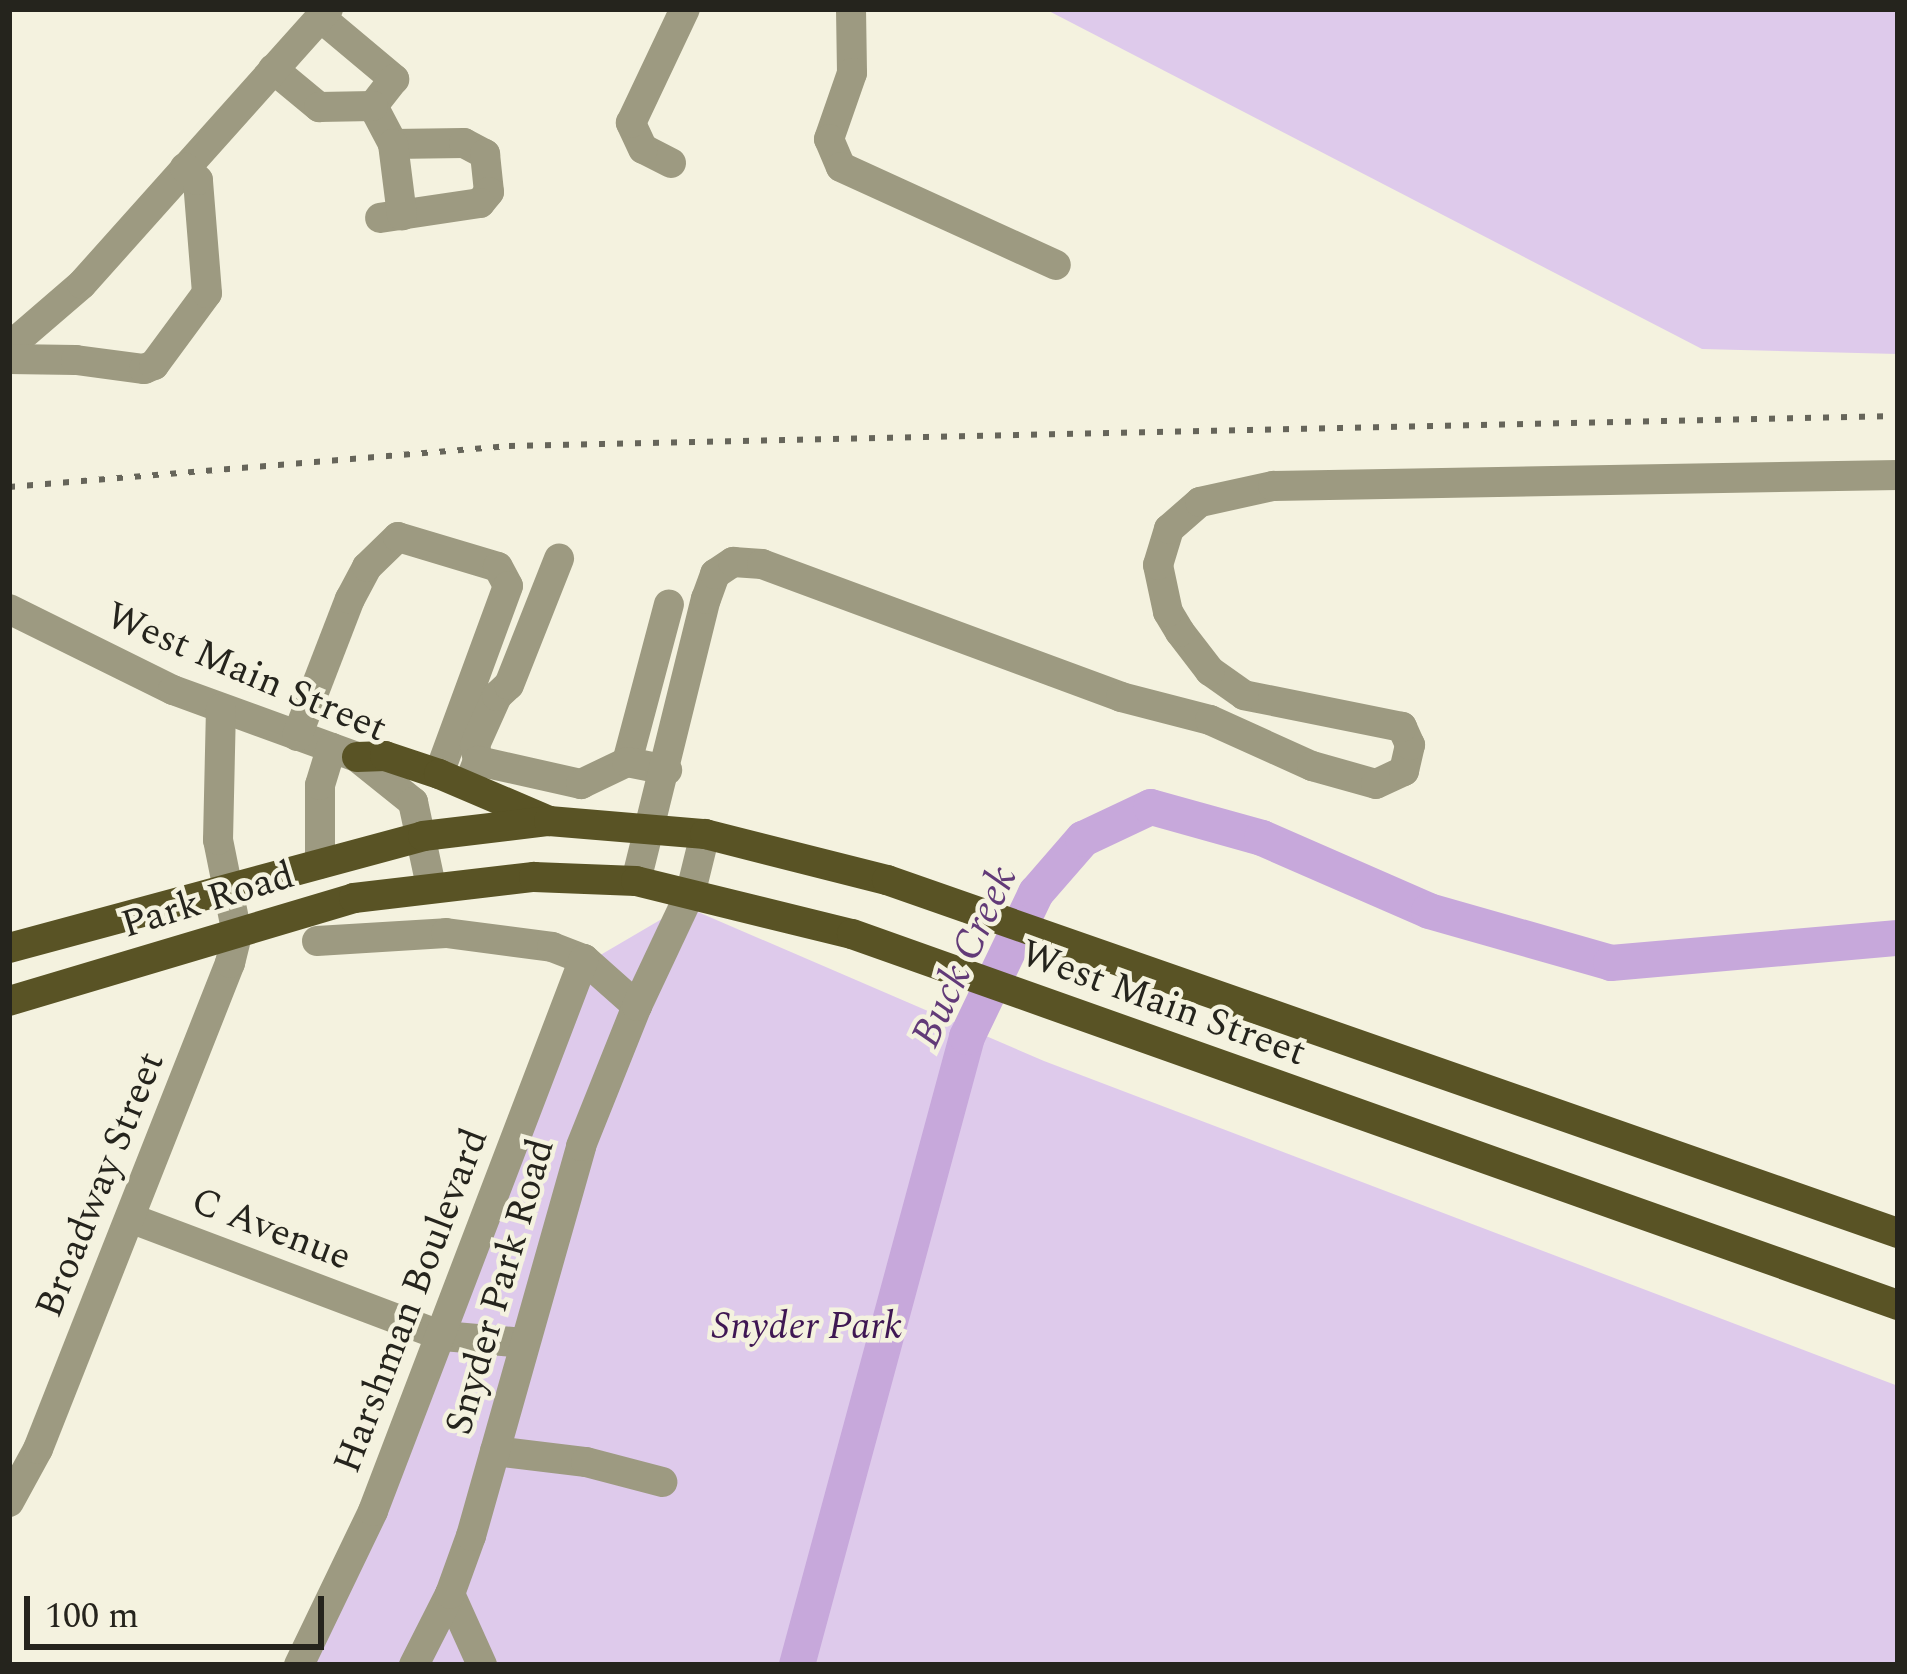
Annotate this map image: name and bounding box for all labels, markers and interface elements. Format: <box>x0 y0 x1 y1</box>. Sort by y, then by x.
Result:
street label: West Main Street <box>99 593 393 753</box>
street label: Park Road <box>116 853 300 949</box>
water label: Buck Creek <box>901 858 1029 1056</box>
street label: West Main Street <box>1014 931 1312 1077</box>
street label: Broadway Street <box>26 1045 176 1325</box>
street label: Harshman Boulevard <box>325 1122 499 1480</box>
street label: Snyder Park Road <box>436 1134 566 1440</box>
street label: C Avenue <box>185 1178 357 1282</box>
park label: Snyder Park <box>712 1304 902 1350</box>
scale bar <box>30 1572 330 1646</box>
text: 100 m <box>45 1589 139 1644</box>

